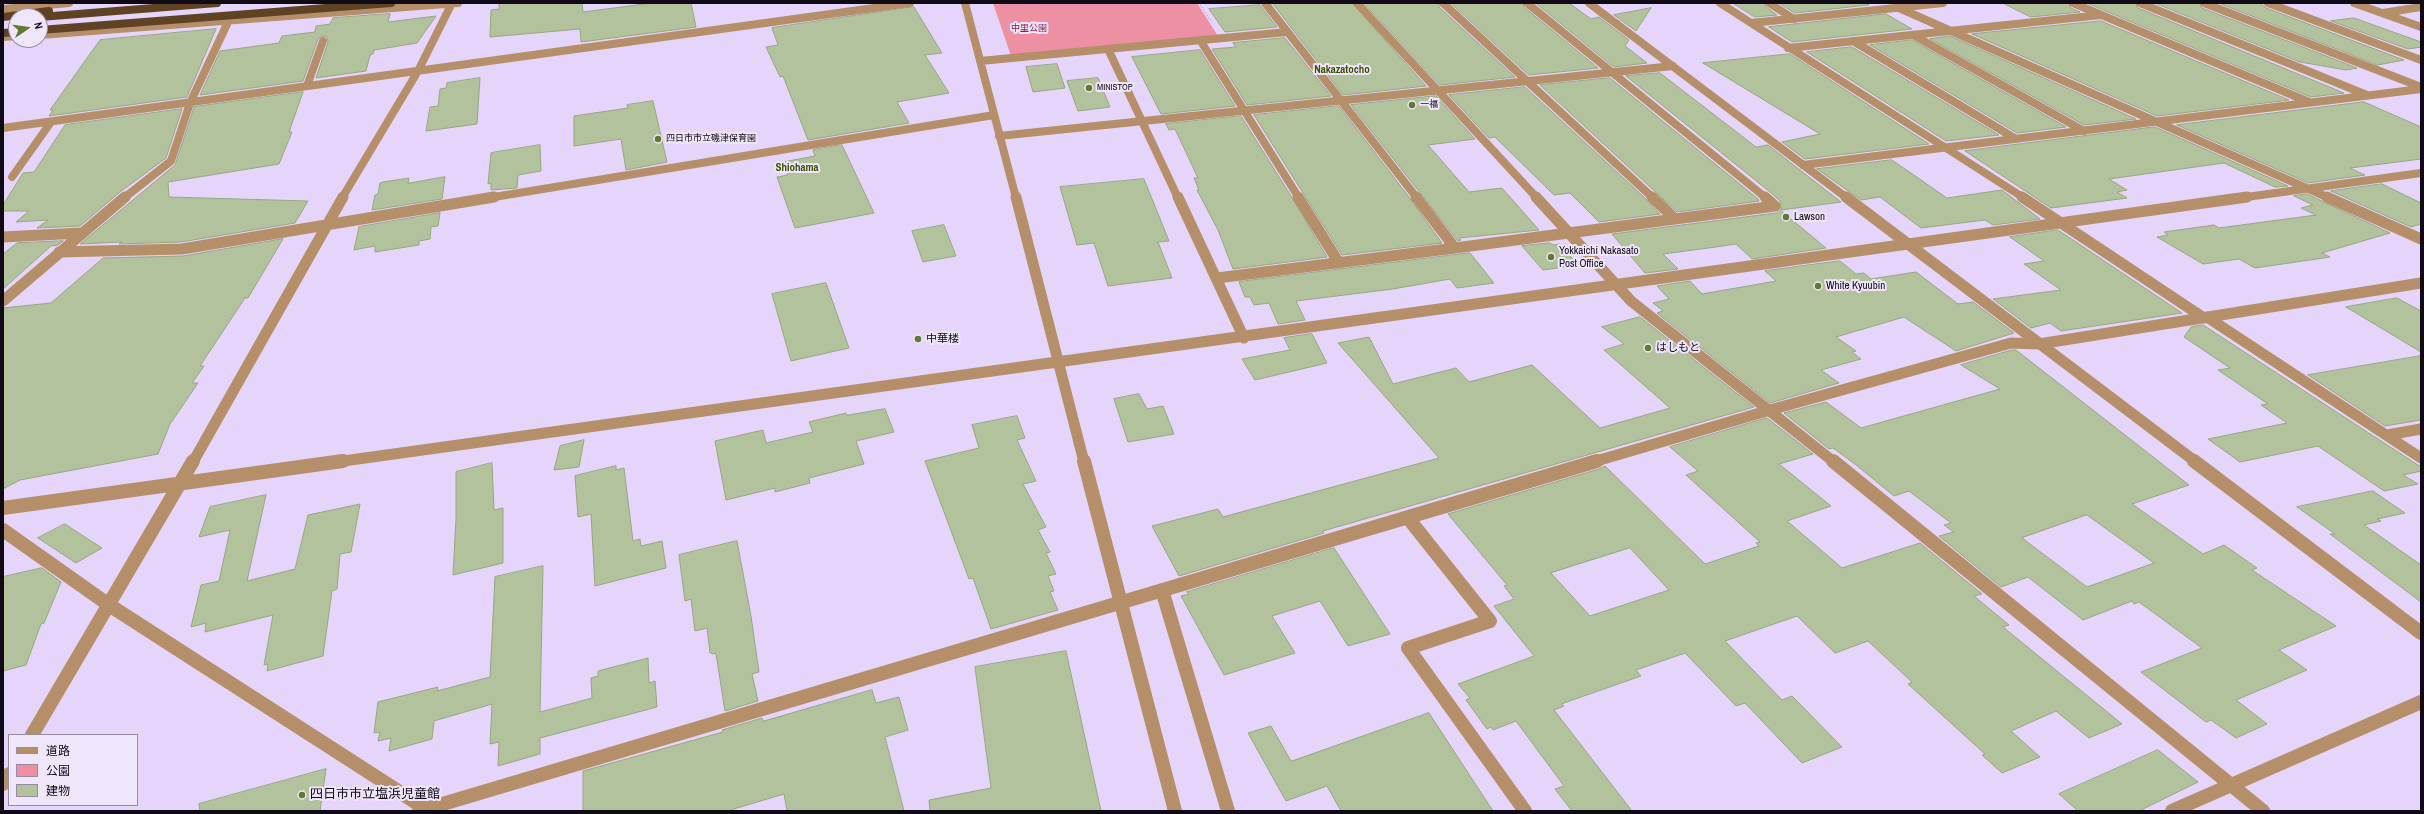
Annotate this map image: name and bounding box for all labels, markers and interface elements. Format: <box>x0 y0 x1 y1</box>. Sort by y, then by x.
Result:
north arrow <box>8 8 48 48</box>
text: N <box>31 21 46 30</box>
park label: 中里公園 <box>1011 24 1047 34</box>
district label: Nakazatocho <box>1314 63 1370 77</box>
marker: MINISTOP <box>1084 83 1094 93</box>
place label: MINISTOP <box>1097 83 1133 93</box>
marker: 一福 <box>1407 100 1417 110</box>
place label: 一福 <box>1420 100 1438 110</box>
marker: 四日市市立磯津保育園 <box>653 134 663 144</box>
place label: 四日市市立磯津保育園 <box>666 134 756 144</box>
district label: Shiohama <box>775 161 819 175</box>
place label: Lawson <box>1794 210 1825 224</box>
marker: Lawson <box>1781 212 1791 222</box>
place label: Yokkaichi Nakasato Post Office <box>1559 244 1639 270</box>
marker: Yokkaichi Nakasato Post Office <box>1546 252 1556 262</box>
place label: White Kyuubin <box>1826 279 1885 293</box>
marker: White Kyuubin <box>1813 281 1823 291</box>
place label: 中華楼 <box>926 332 959 346</box>
marker: 中華楼 <box>913 334 923 344</box>
place label: はしもと <box>1656 341 1700 355</box>
marker: はしもと <box>1643 343 1653 353</box>
legend <box>8 734 138 806</box>
text: 道路 <box>46 743 70 759</box>
text: 公園 <box>46 763 70 779</box>
text: 建物 <box>46 783 70 799</box>
place label: 四日市市立塩浜児童館 <box>310 787 440 803</box>
marker: 四日市市立塩浜児童館 <box>297 790 307 800</box>

